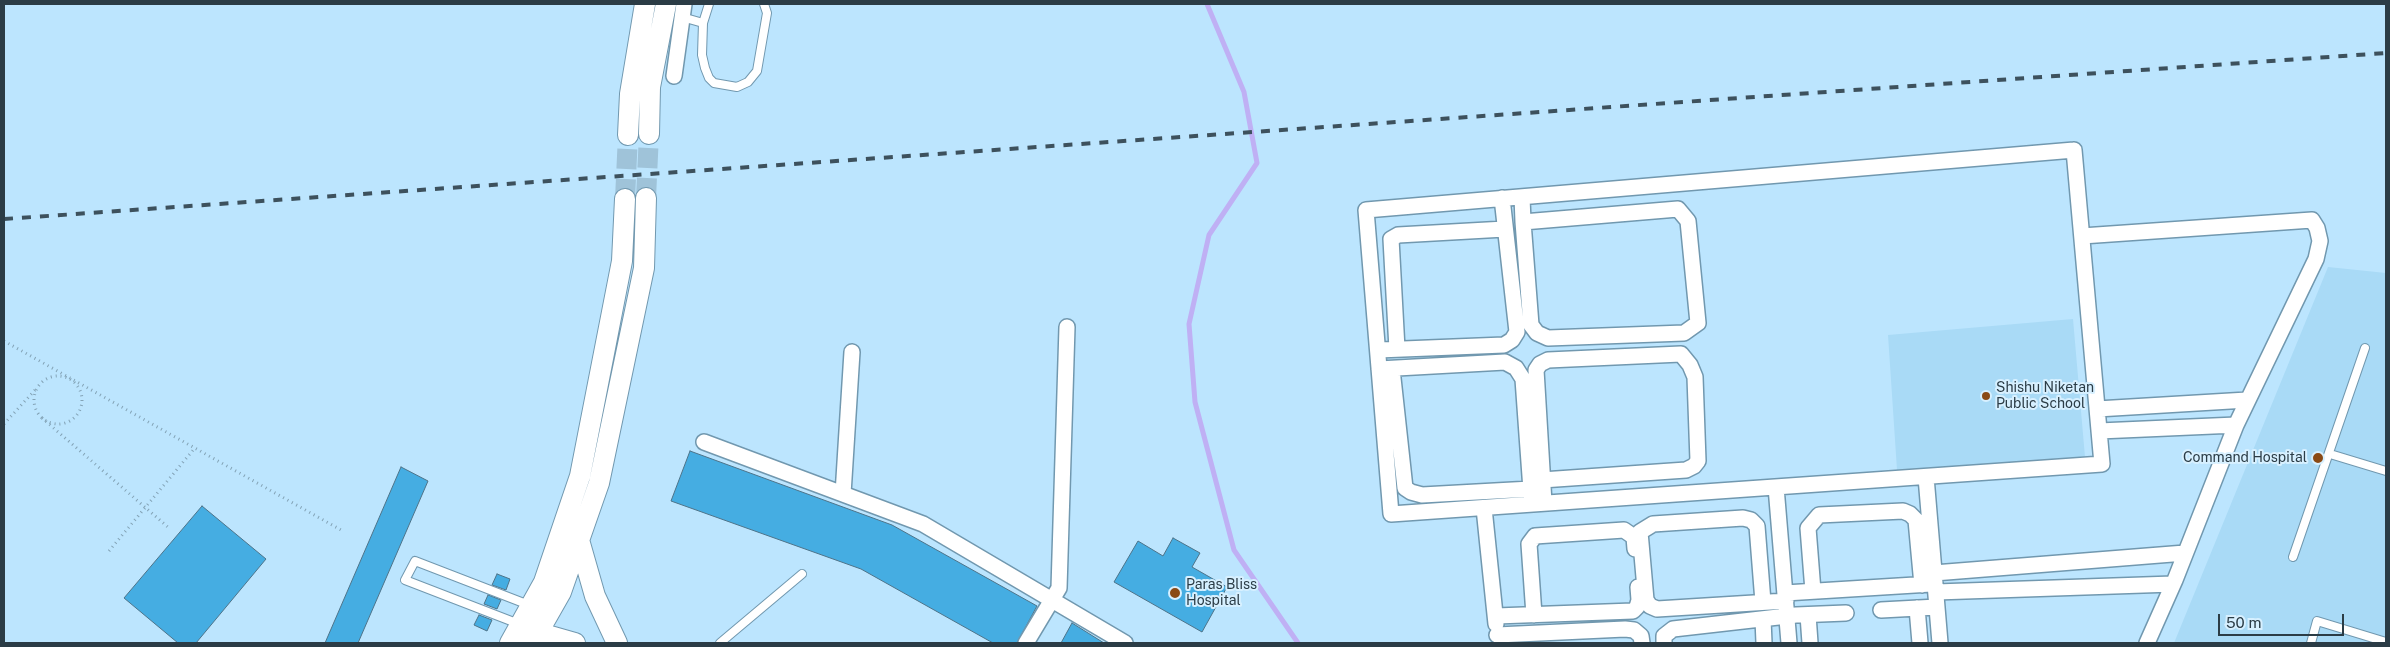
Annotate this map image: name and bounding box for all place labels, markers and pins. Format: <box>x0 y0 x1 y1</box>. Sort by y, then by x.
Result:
place label: Shishu Niketan Public School <box>1996 380 2094 412</box>
marker: Shishu Niketan Public School <box>1980 390 1992 402</box>
place label: Command Hospital <box>2183 450 2307 466</box>
marker: Command Hospital <box>2311 451 2325 465</box>
place label: Paras Bliss Hospital <box>1186 577 1257 610</box>
marker: Paras Bliss Hospital <box>1168 586 1182 600</box>

